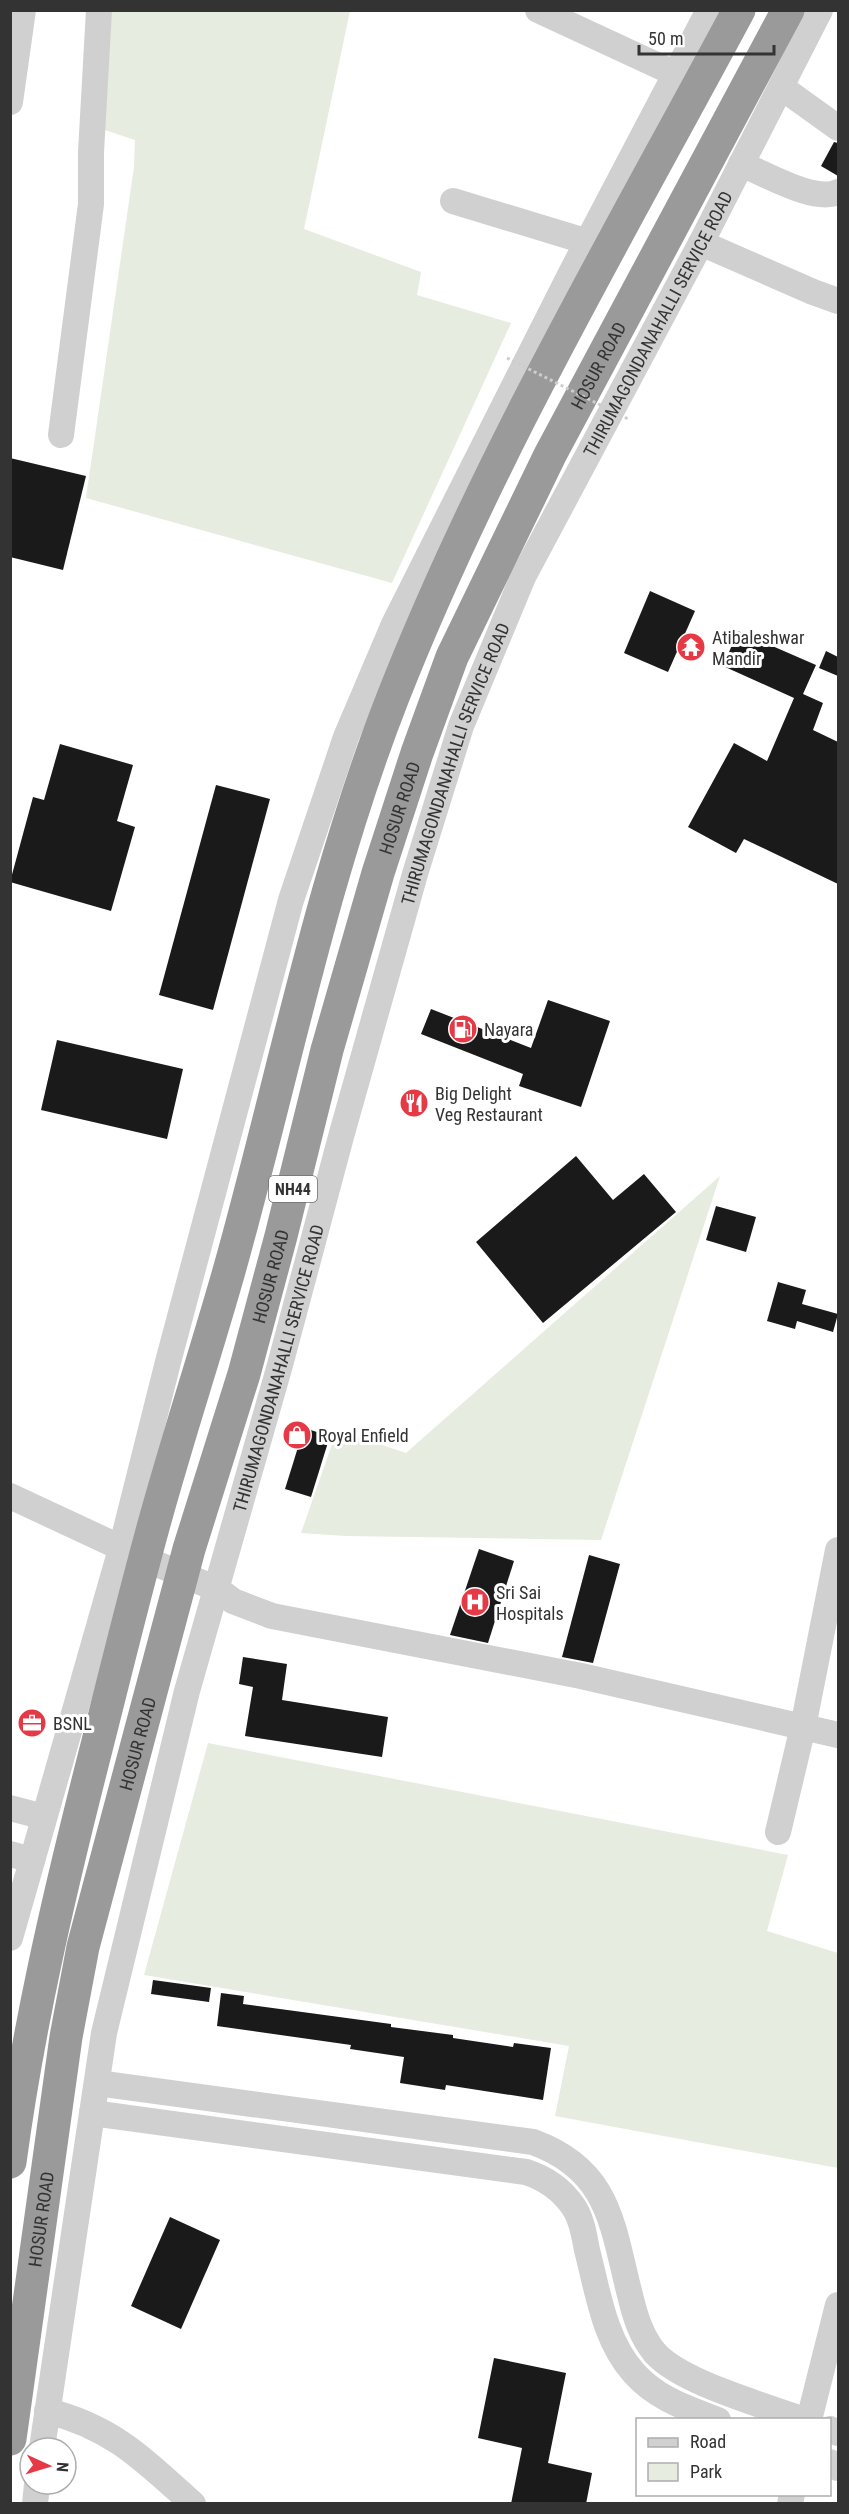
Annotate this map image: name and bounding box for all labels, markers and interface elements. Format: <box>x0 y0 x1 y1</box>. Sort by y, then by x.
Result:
scale bar <box>639 18 774 56</box>
text: 50 m <box>648 28 683 49</box>
street label: THIRUMAGONDANAHALLI SERVICE ROAD <box>579 187 736 460</box>
street label: HOSUR ROAD <box>566 318 630 413</box>
street label: THIRUMAGONDANAHALLI SERVICE ROAD <box>396 619 513 907</box>
place label: Atibaleshwar Mandir <box>712 627 805 669</box>
temple icon: Atibaleshwar Mandir <box>675 631 707 663</box>
street label: HOSUR ROAD <box>374 759 424 857</box>
fuel station icon: Nayara <box>447 1013 479 1045</box>
place label: Nayara <box>484 1019 533 1040</box>
place label: Big Delight Veg Restaurant <box>435 1083 543 1125</box>
restaurant icon: Big Delight Veg Restaurant <box>398 1087 430 1119</box>
road number: NH44 <box>269 1176 317 1202</box>
street label: THIRUMAGONDANAHALLI SERVICE ROAD <box>228 1222 328 1514</box>
street label: HOSUR ROAD <box>248 1227 293 1325</box>
shop icon: Royal Enfield <box>281 1419 313 1451</box>
place label: Royal Enfield <box>318 1425 409 1446</box>
place label: Sri Sai Hospitals <box>496 1582 564 1624</box>
hospital icon: Sri Sai Hospitals <box>459 1586 491 1618</box>
street label: HOSUR ROAD <box>115 1694 160 1793</box>
office icon: BSNL <box>16 1707 48 1739</box>
place label: BSNL <box>53 1713 92 1734</box>
street label: HOSUR ROAD <box>24 2170 58 2268</box>
legend <box>636 2418 831 2496</box>
text: Road <box>690 2431 726 2452</box>
north arrow <box>18 2436 78 2496</box>
text: N <box>53 2461 72 2473</box>
text: Park <box>690 2461 722 2482</box>

